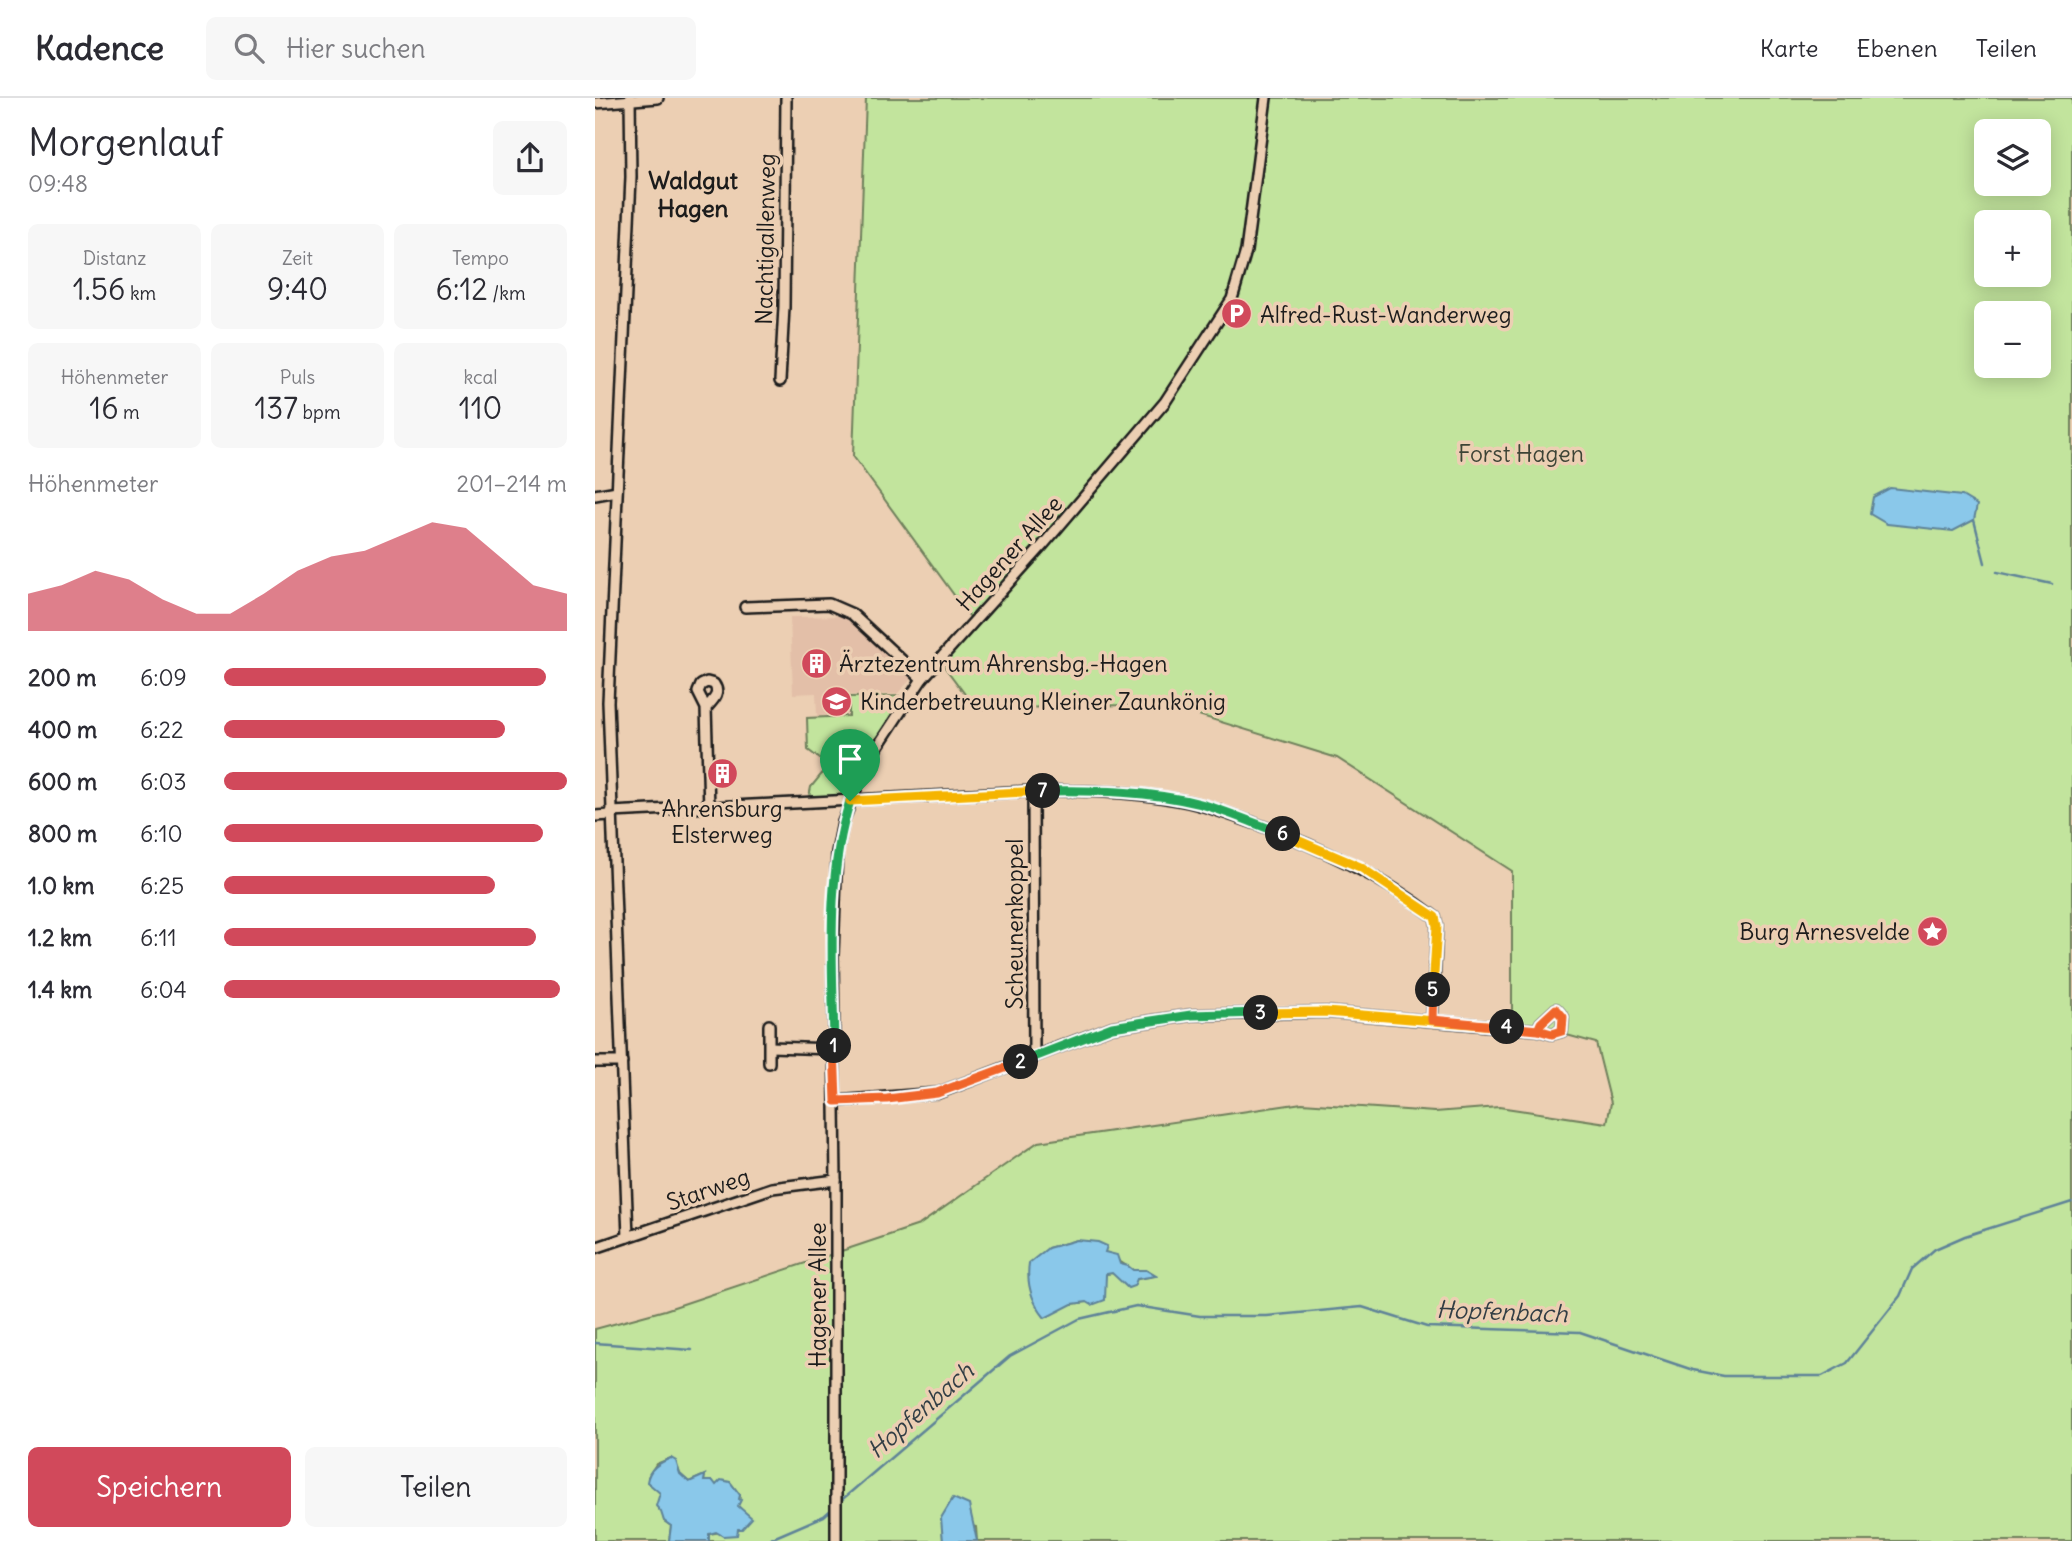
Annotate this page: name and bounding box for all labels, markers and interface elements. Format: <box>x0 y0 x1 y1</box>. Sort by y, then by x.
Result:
search box <box>206 17 696 80</box>
text: Kadence <box>35 27 164 69</box>
icon: search <box>230 29 268 67</box>
text: Hier suchen <box>286 32 426 65</box>
text: Karte <box>1760 33 1819 63</box>
text: Ebenen <box>1857 33 1938 63</box>
text: Teilen <box>1976 33 2037 63</box>
text: Morgenlauf <box>28 119 223 166</box>
map controls <box>1974 119 2051 378</box>
button: layers <box>1974 119 2051 196</box>
button: share <box>493 121 567 195</box>
street label: Nachtigallenweg <box>749 153 781 325</box>
district label: Waldgut Hagen <box>648 165 739 223</box>
text: 09:48 <box>28 169 88 198</box>
button: + <box>1974 210 2051 287</box>
text: Distanz <box>83 246 146 270</box>
text: Zeit <box>282 246 313 270</box>
text: Tempo <box>452 246 509 270</box>
text: 1.56 <box>73 270 125 308</box>
text: 9:40 <box>267 270 328 308</box>
text: 6:12 <box>435 270 488 308</box>
text: km <box>125 281 156 305</box>
text: /km <box>488 281 526 305</box>
parking icon: Alfred-Rust-Wanderweg <box>1220 297 1254 331</box>
place label: Alfred-Rust-Wanderweg <box>1260 300 1512 329</box>
button: − <box>1974 301 2051 378</box>
text: Höhenmeter <box>61 365 168 389</box>
text: Puls <box>280 365 315 389</box>
text: kcal <box>463 365 498 389</box>
text: 16 <box>89 389 119 427</box>
text: 137 <box>254 389 298 427</box>
text: 110 <box>459 389 502 427</box>
text: m <box>119 400 140 424</box>
text: bpm <box>298 400 341 424</box>
park label: Forst Hagen <box>1458 439 1584 468</box>
text: Höhenmeter <box>28 469 158 498</box>
text: 201–214 m <box>456 469 567 498</box>
street label: Hagener Allee <box>950 489 1068 617</box>
building icon: Ärztezentrum Ahrensbg.-Hagen <box>799 646 833 680</box>
place label: Ärztezentrum Ahrensbg.-Hagen <box>839 649 1168 678</box>
text: 200 m <box>28 663 97 692</box>
text: 6:09 <box>140 663 187 692</box>
school or university icon: Kinderbetreuung Kleiner Zaunkönig <box>820 684 854 718</box>
place label: Kinderbetreuung Kleiner Zaunkönig <box>860 687 1226 716</box>
text: 400 m <box>28 715 97 744</box>
text: 6:22 <box>140 715 184 744</box>
pin <box>820 729 880 801</box>
icon: arrive <box>831 740 869 778</box>
building icon: Ahrensburg Elsterweg <box>705 757 739 791</box>
text: 600 m <box>28 767 97 796</box>
text: 6:03 <box>140 767 187 796</box>
pin: 7 <box>1025 774 1061 808</box>
text: 7 <box>1038 778 1047 802</box>
place label: Ahrensburg Elsterweg <box>661 794 783 849</box>
pin: 6 <box>1265 816 1301 852</box>
text: 800 m <box>28 819 97 848</box>
text: 6:10 <box>140 819 183 848</box>
text: 6 <box>1277 821 1288 845</box>
street label: Scheunenkoppel <box>1000 839 1029 1009</box>
text: 1.0 km <box>28 871 94 900</box>
text: 6:25 <box>140 871 184 900</box>
place icon: Burg Arnesvelde <box>1916 914 1950 948</box>
place label: Burg Arnesvelde <box>1739 917 1910 946</box>
text: 1.2 km <box>28 923 92 952</box>
text: 6:11 <box>140 923 177 952</box>
pin: 5 <box>1415 972 1451 1008</box>
text: 1.4 km <box>28 975 92 1004</box>
text: 6:04 <box>140 975 187 1004</box>
text: 5 <box>1427 977 1438 1001</box>
pin: 3 <box>1243 996 1279 1030</box>
text: 3 <box>1255 1000 1266 1024</box>
pin: 4 <box>1489 1010 1525 1044</box>
text: 4 <box>1501 1014 1512 1038</box>
pin: 1 <box>817 1028 851 1063</box>
text: 1 <box>830 1033 837 1057</box>
pin: 2 <box>1003 1044 1039 1080</box>
text: 2 <box>1015 1049 1026 1073</box>
street label: Starweg <box>663 1161 753 1217</box>
street label: Hagener Allee <box>803 1222 832 1368</box>
water label: Hopfenbach <box>1436 1294 1569 1328</box>
water label: Hopfenbach <box>861 1355 980 1464</box>
button: Speichern <box>28 1447 291 1527</box>
button: Teilen <box>305 1447 567 1527</box>

